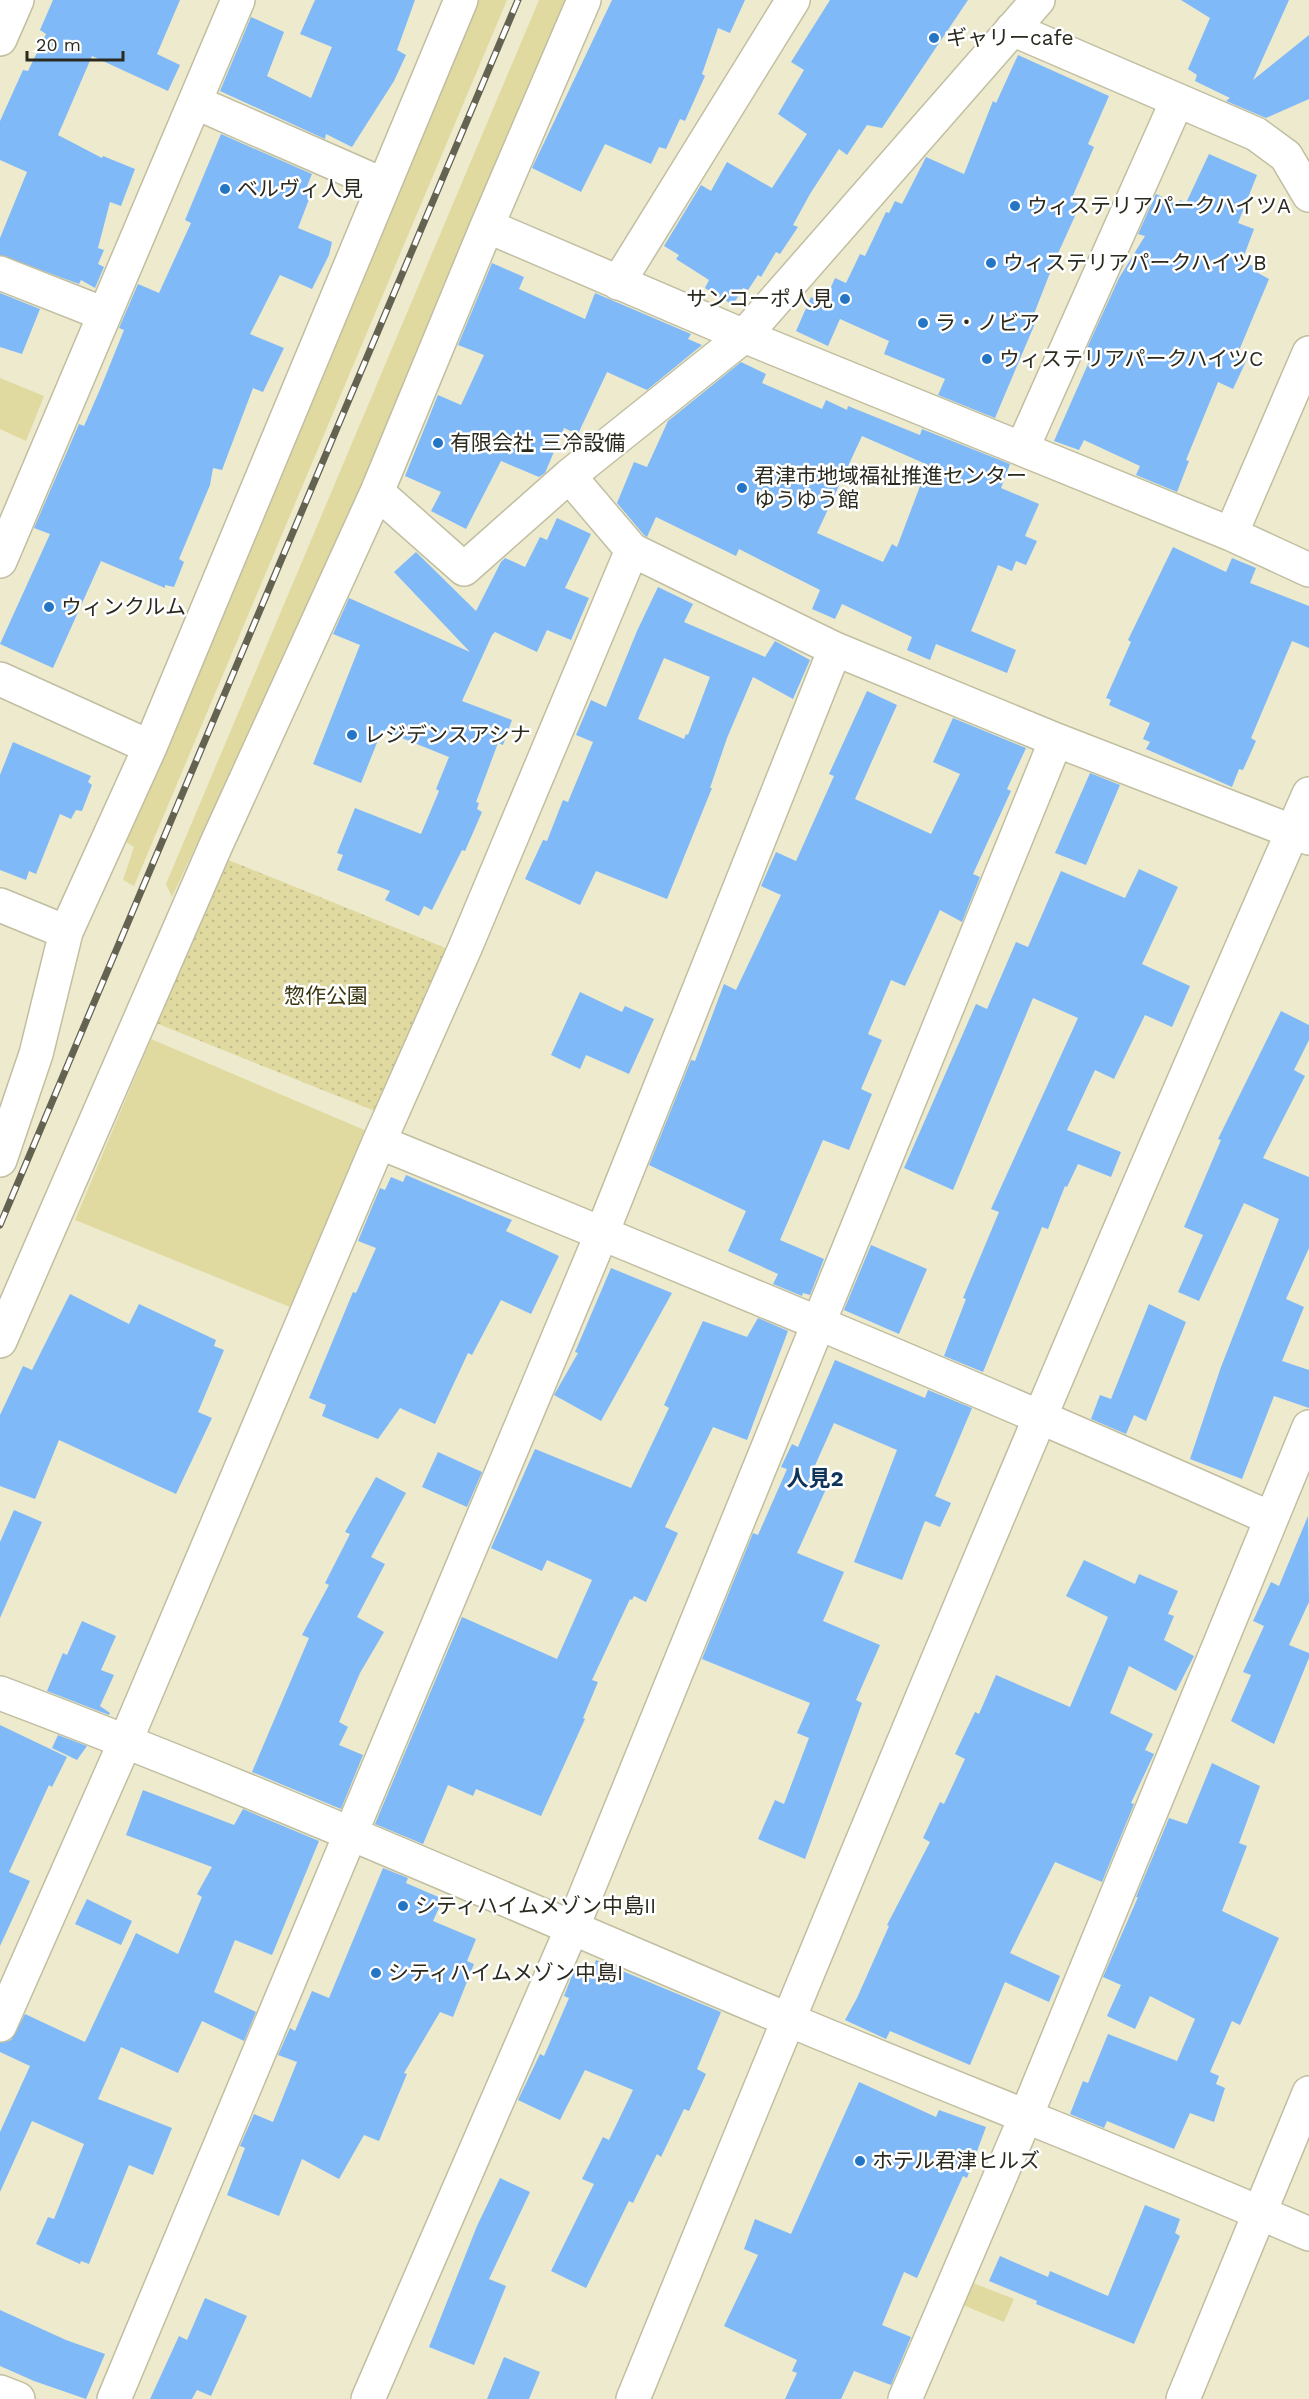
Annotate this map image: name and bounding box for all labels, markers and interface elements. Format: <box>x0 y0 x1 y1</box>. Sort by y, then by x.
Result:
scale bar <box>27 24 123 62</box>
place label: ギャリーcafe <box>946 25 1074 50</box>
marker: ギャリーcafe <box>927 31 941 45</box>
text: 20 m <box>36 34 81 55</box>
place label: ベルヴィ人見 <box>237 176 363 201</box>
marker: ベルヴィ人見 <box>218 182 232 196</box>
place label: ウィステリアパークハイツA <box>1027 193 1291 218</box>
marker: ウィステリアパークハイツA <box>1008 199 1022 213</box>
place label: ウィステリアパークハイツB <box>1003 250 1267 275</box>
marker: ウィステリアパークハイツB <box>984 256 998 270</box>
place label: サンコーポ人見 <box>686 286 833 311</box>
marker: サンコーポ人見 <box>838 292 852 306</box>
place label: ラ・ノビア <box>935 310 1040 335</box>
marker: ラ・ノビア <box>916 316 930 330</box>
place label: ウィステリアパークハイツC <box>999 346 1264 371</box>
marker: ウィステリアパークハイツC <box>980 352 994 366</box>
place label: 有限会社 三冷設備 <box>450 430 625 455</box>
marker: 有限会社 三冷設備 <box>431 436 445 450</box>
place label: 君津市地域福祉推進センター ゆうゆう館 <box>754 463 1027 512</box>
marker: 君津市地域福祉推進センター ゆうゆう館 <box>735 481 749 495</box>
place label: ウィンクルム <box>61 594 186 619</box>
marker: ウィンクルム <box>42 600 56 614</box>
place label: レジデンスアシナ <box>364 722 531 747</box>
marker: レジデンスアシナ <box>345 728 359 742</box>
park label: 惣作公園 <box>284 983 368 1008</box>
district label: 人見2 <box>786 1466 844 1491</box>
place label: シティハイムメゾン中島II <box>415 1893 656 1918</box>
marker: シティハイムメゾン中島II <box>396 1899 410 1913</box>
place label: シティハイムメゾン中島I <box>388 1960 623 1985</box>
marker: シティハイムメゾン中島I <box>369 1966 383 1980</box>
place label: ホテル君津ヒルズ <box>872 2148 1040 2173</box>
marker: ホテル君津ヒルズ <box>853 2154 867 2168</box>

